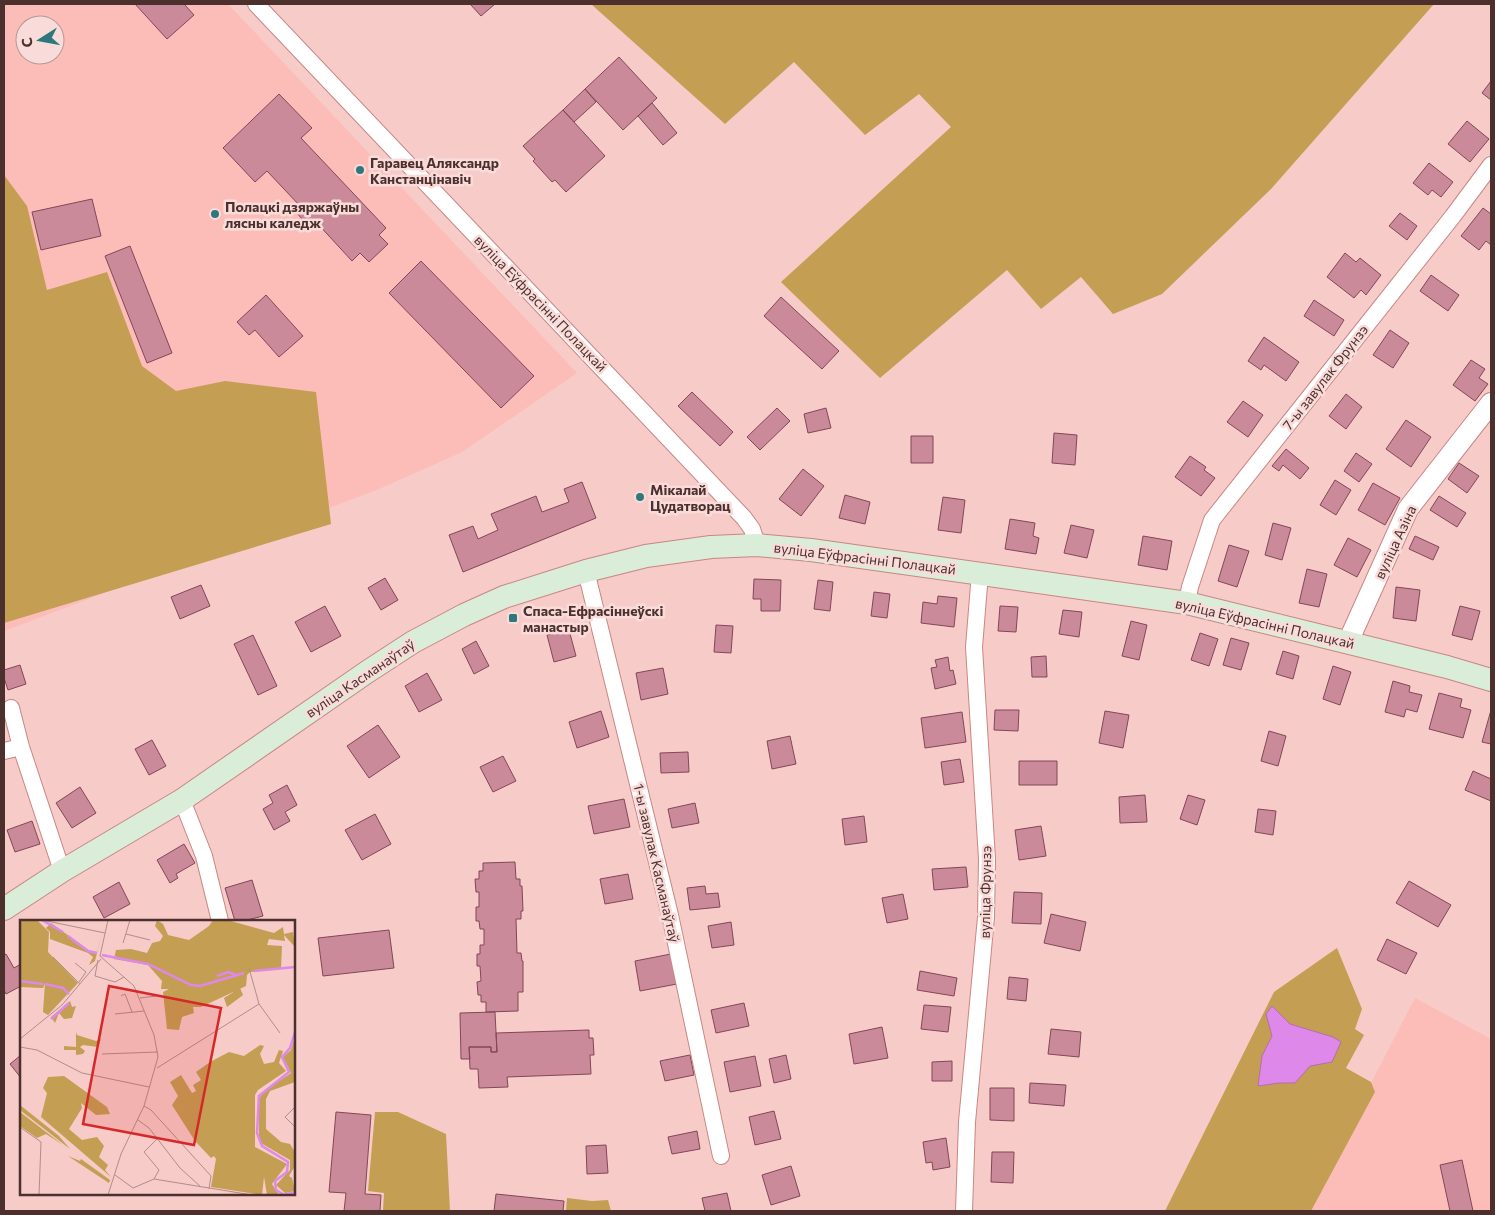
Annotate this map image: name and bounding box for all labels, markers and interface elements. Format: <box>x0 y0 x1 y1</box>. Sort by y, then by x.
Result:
north arrow <box>15 15 65 65</box>
text: С <box>17 36 36 49</box>
place label: Гаравец Аляксандр Канстанцінавіч <box>370 154 499 187</box>
marker: Гаравец Аляксандр Канстанцінавіч <box>354 164 366 176</box>
place label: Полацкі дзяржаўны лясны каледж <box>225 198 359 231</box>
marker: Полацкі дзяржаўны лясны каледж <box>209 208 221 220</box>
street label: вуліца Еўфрасінні Полацкай <box>471 231 611 375</box>
street label: 7-ы завулак Фрунзэ <box>1279 321 1371 433</box>
place label: Мікалай Цудатворац <box>650 481 731 514</box>
marker: Мікалай Цудатворац <box>634 491 646 503</box>
street label: вуліца Азіна <box>1371 503 1419 581</box>
street label: вуліца Еўфрасінні Полацкай <box>773 538 957 578</box>
street label: вуліца Еўфрасінні Полацкай <box>1174 594 1356 652</box>
place label: Спаса-Ефрасіннеўскі манастыр <box>523 602 664 635</box>
marker: Спаса-Ефрасіннеўскі манастыр <box>507 612 519 624</box>
street label: вуліца Касманаўтаў <box>302 635 418 721</box>
street label: 1-ы завулак Касманаўтаў <box>630 782 684 944</box>
street label: вуліца Фрунзэ <box>976 845 994 939</box>
inset map <box>20 920 295 1195</box>

